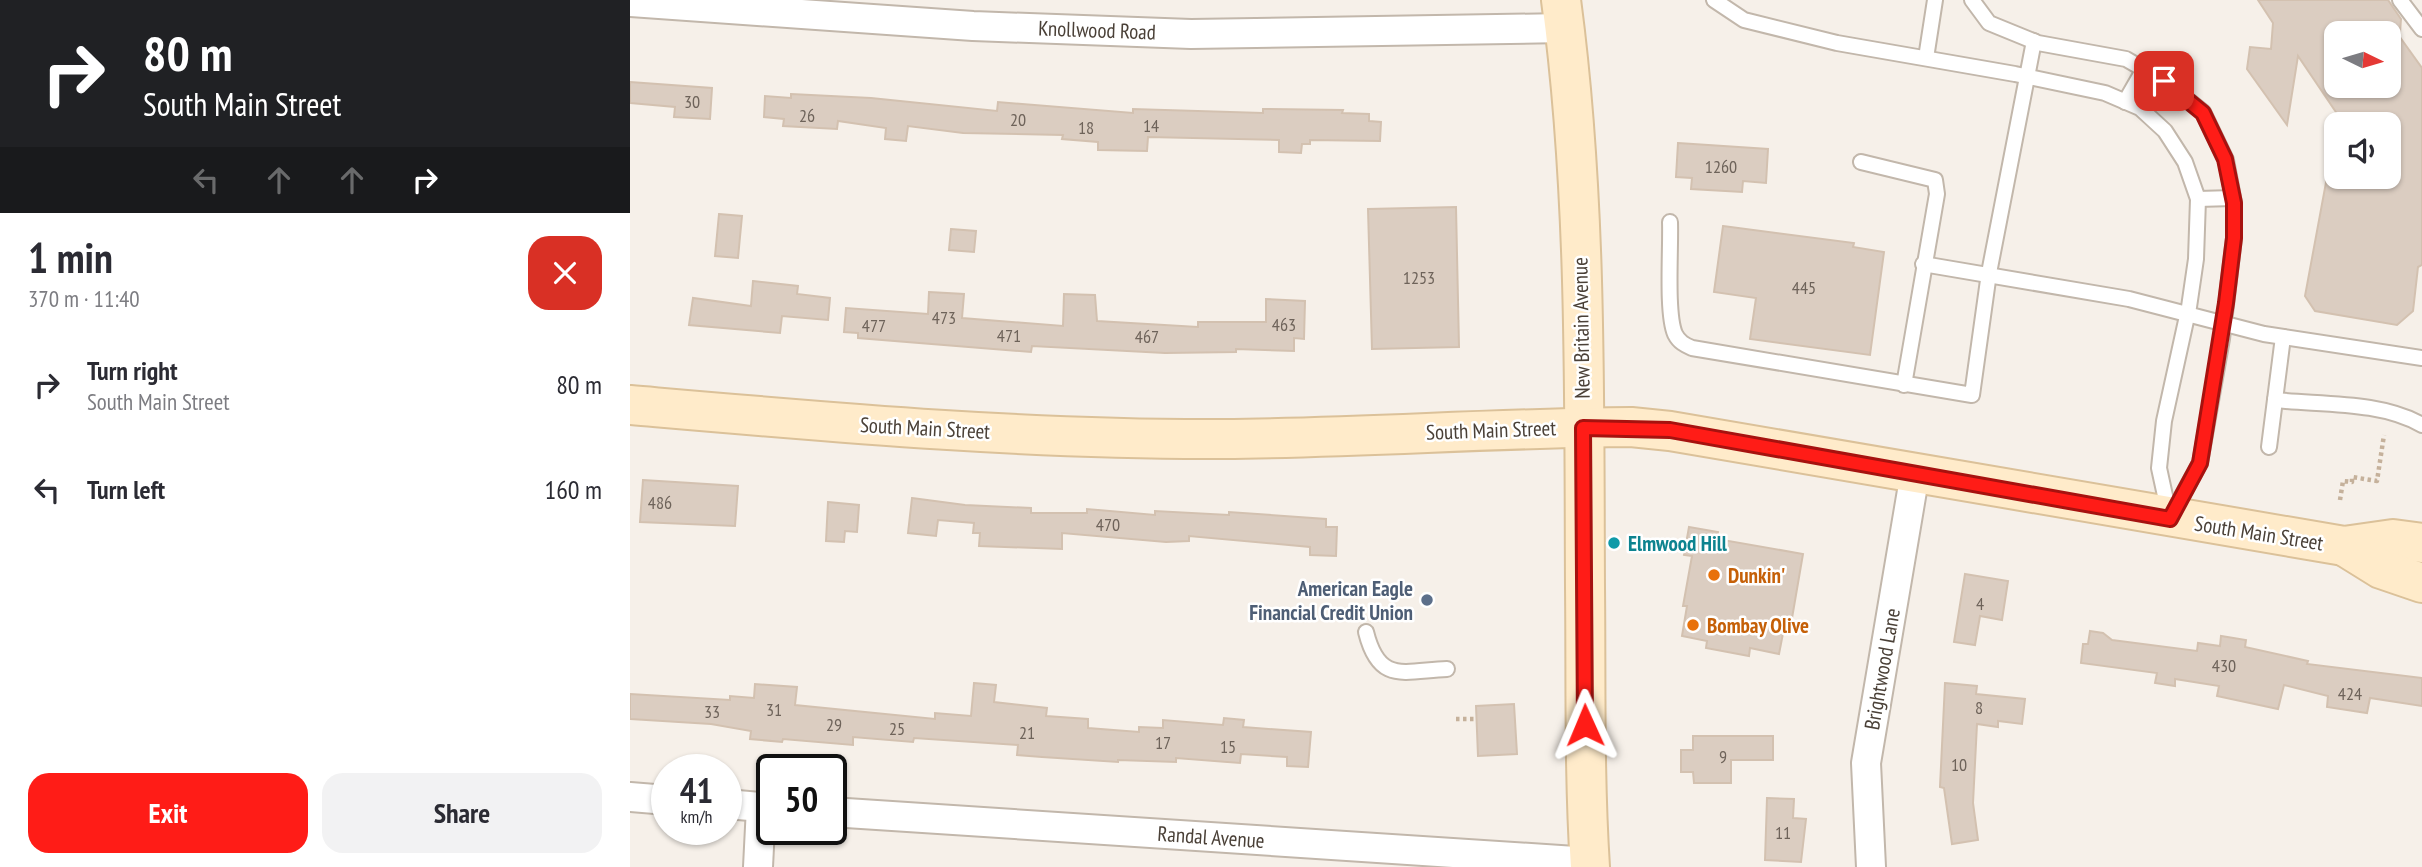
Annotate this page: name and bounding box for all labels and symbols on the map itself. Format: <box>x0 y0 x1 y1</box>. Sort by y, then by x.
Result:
street label: Knollwood Road <box>1038 14 1156 46</box>
north arrow <box>2324 21 2401 98</box>
pin <box>2134 51 2194 111</box>
house number: 30 <box>684 90 700 113</box>
house number: 26 <box>799 104 815 127</box>
house number: 20 <box>1010 108 1026 131</box>
house number: 14 <box>1143 114 1159 137</box>
house number: 18 <box>1078 116 1094 139</box>
house number: 1260 <box>1705 155 1737 178</box>
street label: New Britain Avenue <box>1566 257 1596 399</box>
house number: 1253 <box>1403 266 1435 289</box>
house number: 445 <box>1792 276 1816 299</box>
house number: 473 <box>932 306 956 329</box>
house number: 463 <box>1272 313 1296 336</box>
house number: 477 <box>862 314 886 337</box>
house number: 471 <box>997 324 1021 347</box>
house number: 467 <box>1135 325 1159 348</box>
street label: South Main Street <box>859 411 991 445</box>
street label: South Main Street <box>1426 414 1557 446</box>
house number: 486 <box>648 491 672 514</box>
street label: South Main Street <box>2193 509 2326 557</box>
house number: 470 <box>1096 513 1120 536</box>
place label: Elmwood Hill <box>1628 530 1728 557</box>
marker: Elmwood Hill <box>1606 535 1622 551</box>
place label: Dunkin' <box>1728 562 1785 589</box>
marker: Dunkin' <box>1706 567 1722 583</box>
place label: American Eagle Financial Credit Union <box>1249 575 1413 626</box>
marker: American Eagle Financial Credit Union <box>1419 592 1435 608</box>
house number: 4 <box>1976 592 1984 615</box>
street label: Brightwood Lane <box>1858 606 1906 732</box>
place label: Bombay Olive <box>1707 612 1809 639</box>
marker: Bombay Olive <box>1685 617 1701 633</box>
house number: 430 <box>2212 654 2236 677</box>
house number: 424 <box>2338 682 2362 705</box>
position arrow <box>1548 688 1622 762</box>
house number: 8 <box>1975 696 1983 719</box>
house number: 31 <box>766 698 782 721</box>
house number: 33 <box>704 700 720 723</box>
house number: 29 <box>826 713 842 736</box>
house number: 25 <box>889 717 905 740</box>
house number: 21 <box>1019 721 1035 744</box>
house number: 17 <box>1155 731 1171 754</box>
house number: 15 <box>1220 735 1236 758</box>
house number: 9 <box>1719 745 1727 768</box>
house number: 10 <box>1951 753 1967 776</box>
speed limit sign: 50 <box>756 754 847 845</box>
street label: Randal Avenue <box>1157 820 1265 854</box>
house number: 11 <box>1775 821 1791 844</box>

